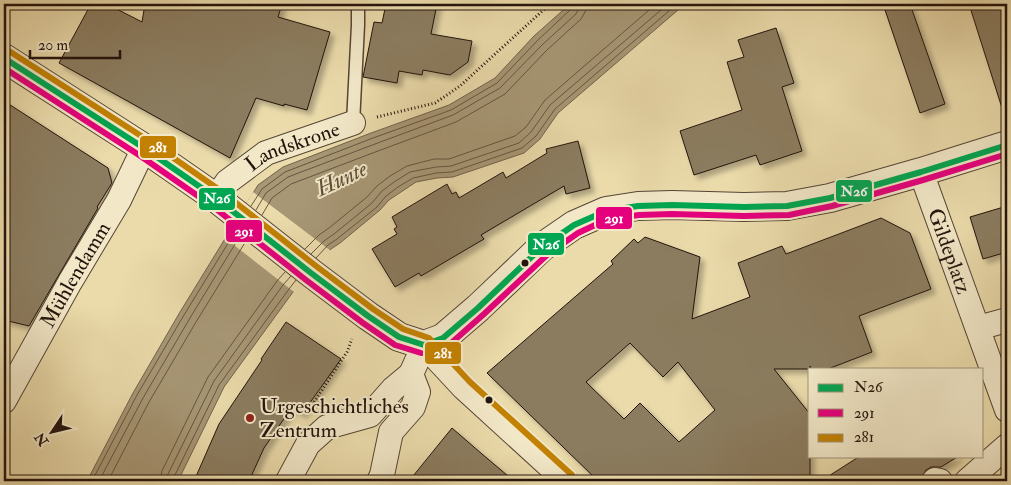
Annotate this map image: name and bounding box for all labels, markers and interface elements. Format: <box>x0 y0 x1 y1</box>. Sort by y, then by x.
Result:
scale bar <box>30 28 120 60</box>
text: 20 m <box>38 36 68 55</box>
street label: Landskrone <box>240 116 343 178</box>
line badge: 281 <box>139 135 177 159</box>
text: 281 <box>149 139 167 156</box>
water label: Hunte <box>311 155 372 203</box>
line badge: N26 <box>835 179 873 203</box>
text: N26 <box>840 183 868 200</box>
line badge: N26 <box>198 187 236 211</box>
text: N26 <box>203 190 231 207</box>
street label: Gildeplatz <box>921 205 977 298</box>
line badge: 291 <box>595 206 633 230</box>
text: 291 <box>604 210 624 227</box>
street label: Mühlendamm <box>34 217 117 333</box>
line badge: 291 <box>225 219 263 243</box>
text: 291 <box>234 223 254 240</box>
line badge: N26 <box>527 232 565 256</box>
text: N26 <box>532 236 560 253</box>
unlabelled marker <box>520 258 530 268</box>
line badge: 281 <box>424 341 462 365</box>
text: 281 <box>434 345 452 362</box>
legend <box>808 368 984 458</box>
text: N26 <box>854 378 884 397</box>
place label: Urgeschichtliches Zentrum <box>260 393 409 444</box>
unlabelled marker <box>484 395 494 405</box>
text: 291 <box>854 404 875 423</box>
north arrow <box>28 408 78 458</box>
marker: Urgeschichtliches Zentrum <box>244 412 256 424</box>
text: 281 <box>854 428 874 447</box>
text: N <box>31 429 53 450</box>

